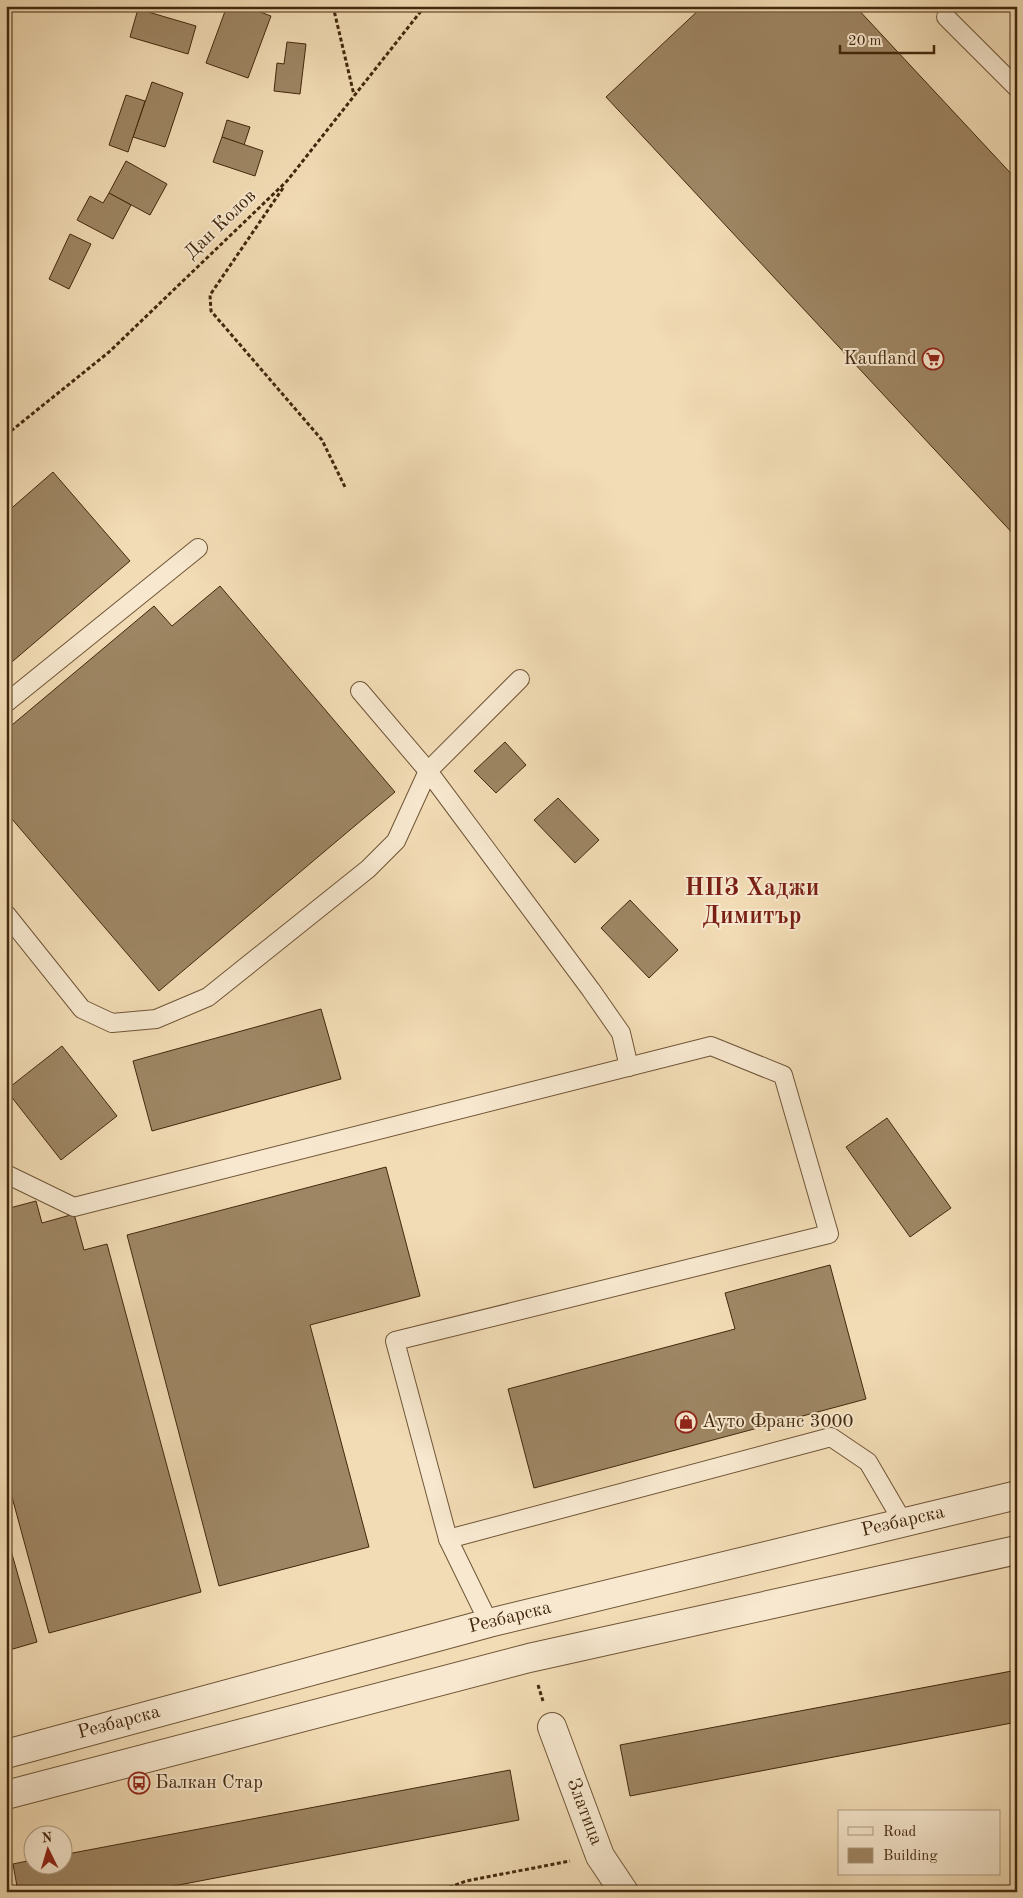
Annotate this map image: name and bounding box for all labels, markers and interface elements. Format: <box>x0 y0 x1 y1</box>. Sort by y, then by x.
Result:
scale bar <box>840 22 934 54</box>
text: 20 m <box>848 34 882 49</box>
street label: Дан Колов <box>182 187 260 263</box>
supermarket icon: Kaufland <box>921 347 945 371</box>
place label: Kaufland <box>843 350 917 369</box>
district label: НПЗ Хаджи Димитър <box>685 877 819 929</box>
shop icon: Ауто Франс 3000 <box>674 1410 698 1434</box>
place label: Ауто Франс 3000 <box>702 1413 854 1432</box>
street label: Резбарска <box>860 1503 947 1541</box>
street label: Резбарска <box>467 1598 554 1637</box>
street label: Резбарска <box>76 1703 163 1743</box>
bus stop icon: Балкан Стар <box>127 1771 151 1795</box>
place label: Балкан Стар <box>155 1774 263 1793</box>
street label: Златица <box>563 1776 606 1849</box>
legend <box>838 1810 1000 1876</box>
text: Road <box>883 1825 917 1840</box>
north arrow <box>22 1826 72 1876</box>
text: N <box>41 1831 53 1845</box>
text: Building <box>883 1849 938 1864</box>

